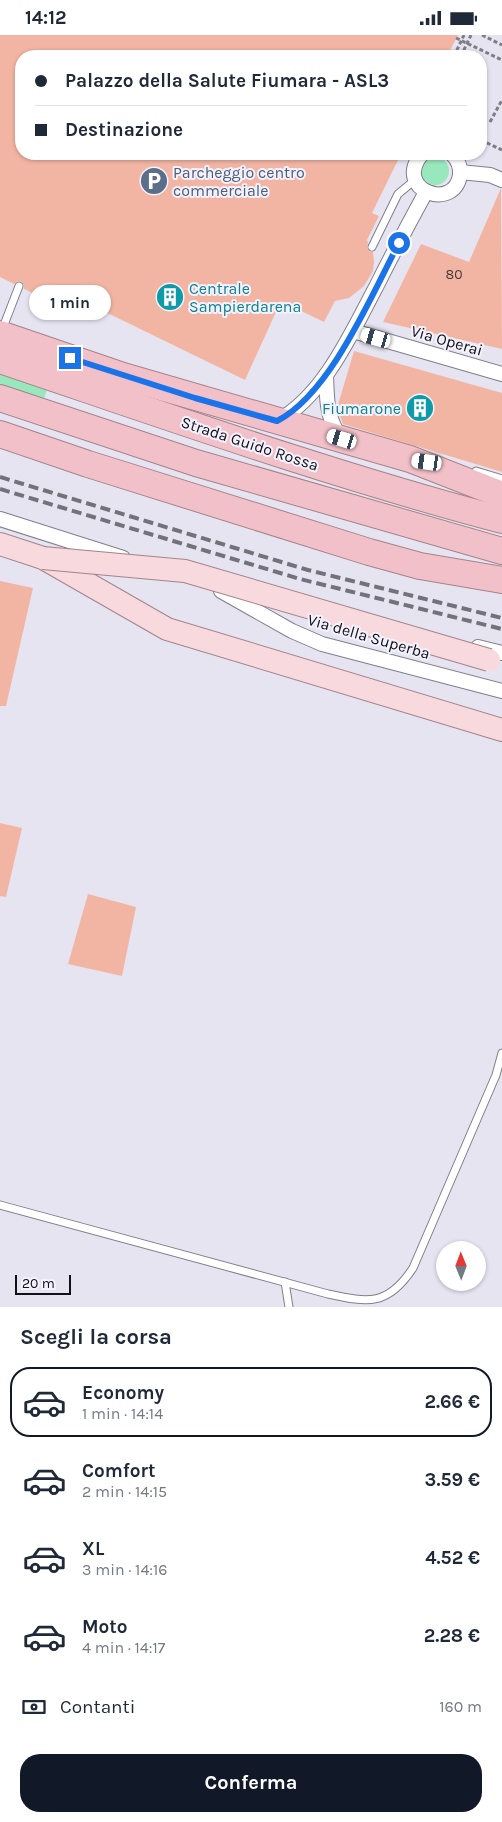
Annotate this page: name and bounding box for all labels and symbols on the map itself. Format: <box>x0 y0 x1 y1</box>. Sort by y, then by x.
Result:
place label: Parcheggio centro commerciale <box>173 163 305 200</box>
parking icon: Parcheggio centro commerciale <box>139 166 169 196</box>
route start <box>388 232 410 254</box>
house number: 80 <box>446 266 462 283</box>
place label: Centrale Sampierdarena <box>189 279 301 316</box>
building icon: Centrale Sampierdarena <box>155 282 185 312</box>
callout: 1 min <box>29 285 111 321</box>
street label: Via Operai <box>409 321 485 360</box>
car <box>359 327 392 349</box>
route end <box>59 347 81 369</box>
building icon: Fiumarone <box>405 393 435 423</box>
place label: Fiumarone <box>322 399 401 418</box>
street label: Strada Guido Rossa <box>179 412 321 475</box>
car <box>325 427 358 451</box>
car <box>411 452 442 472</box>
street label: Via della Superba <box>305 610 432 663</box>
north arrow <box>436 1241 486 1291</box>
scale bar <box>15 1272 71 1295</box>

